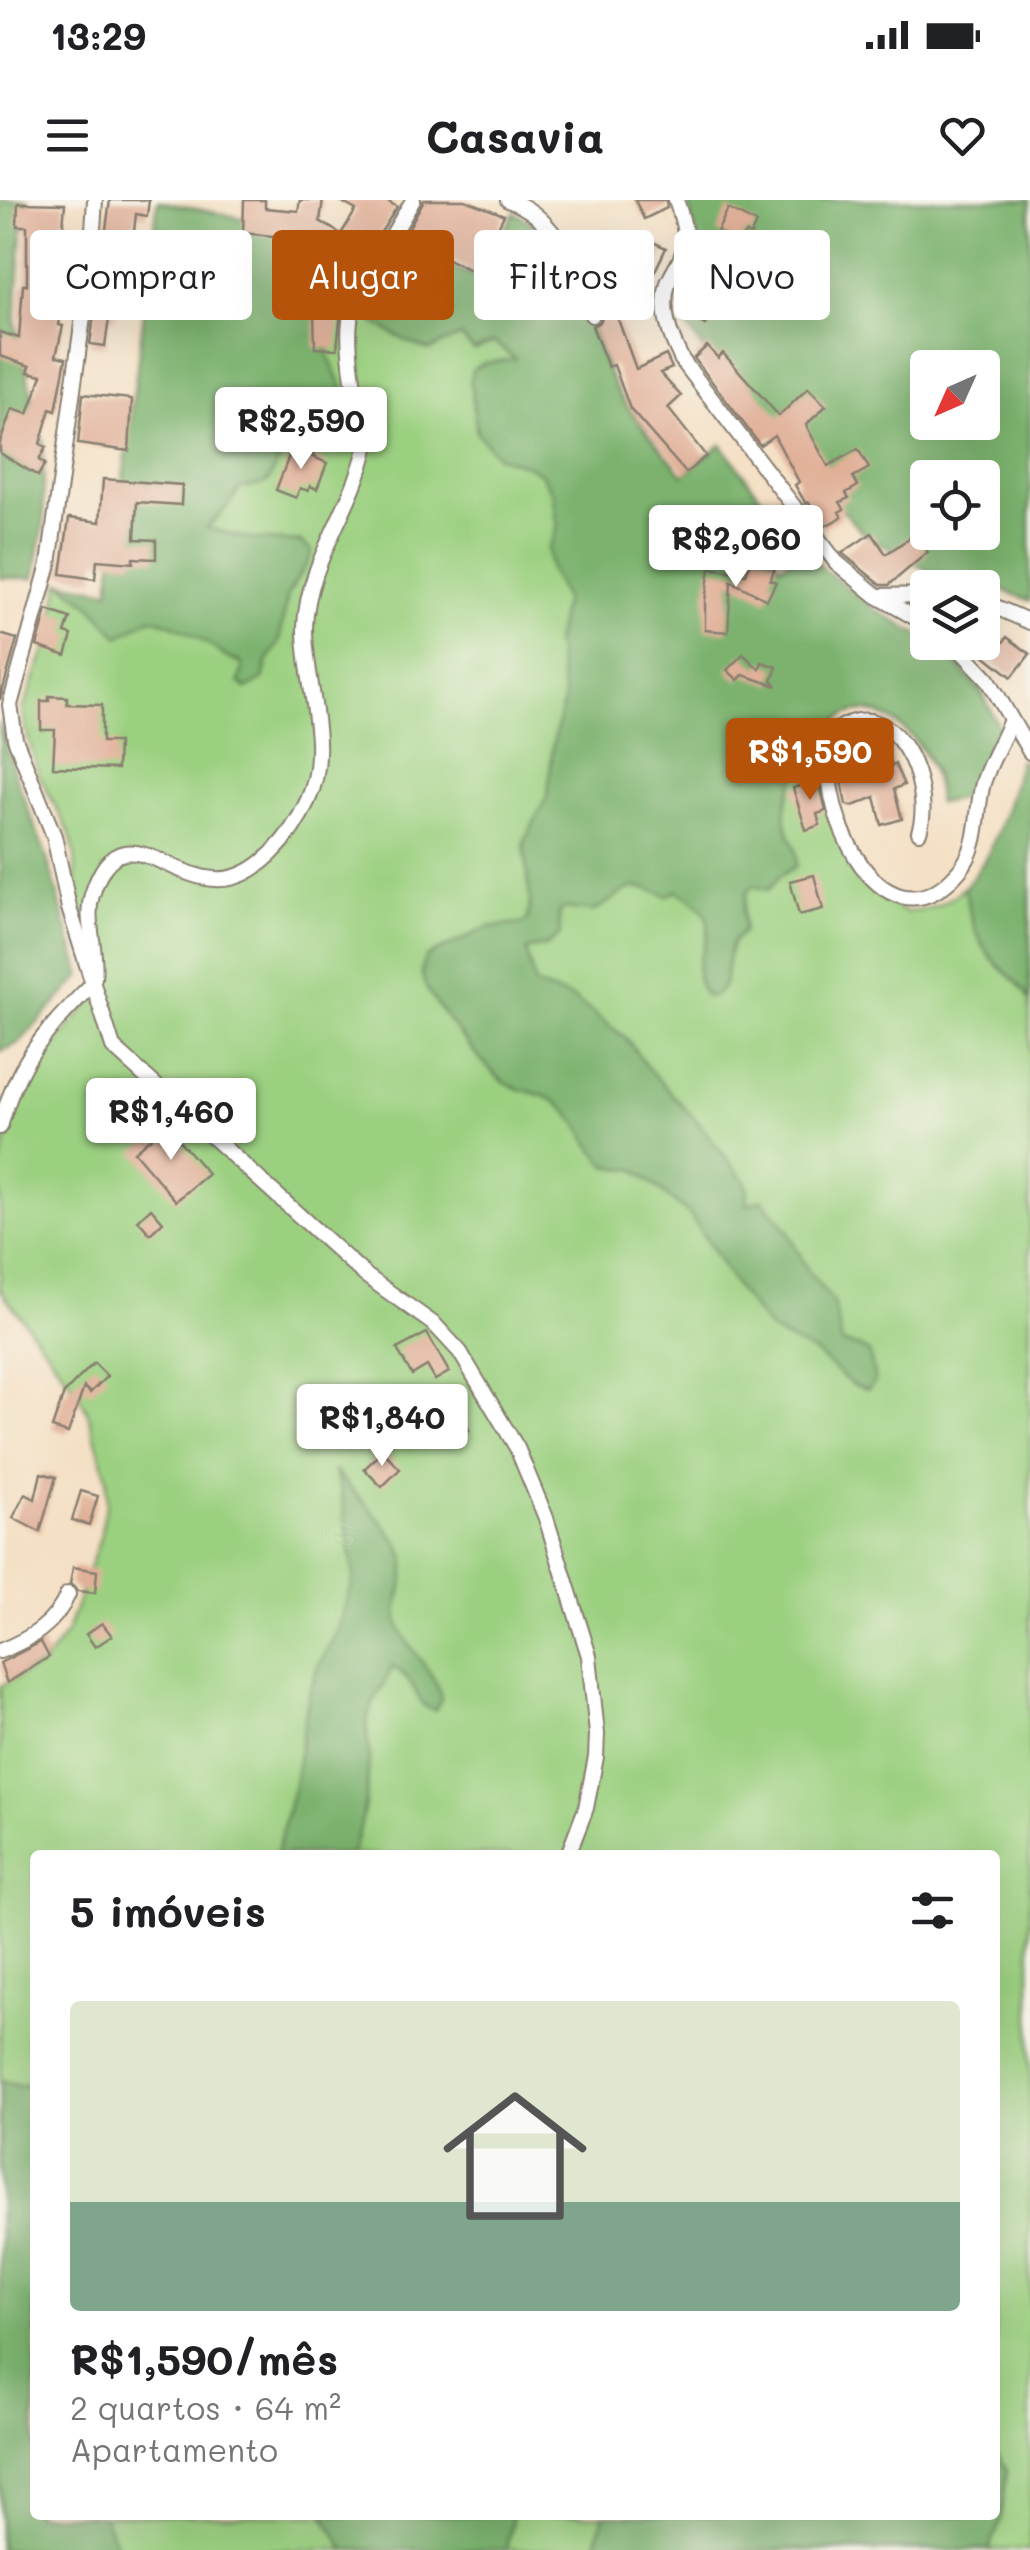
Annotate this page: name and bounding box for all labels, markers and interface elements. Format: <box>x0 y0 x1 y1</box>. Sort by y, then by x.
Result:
text: 13:29 <box>50 10 146 60</box>
text: Casavia <box>426 106 604 164</box>
icon: menu <box>40 108 95 163</box>
icon: heart <box>935 108 990 163</box>
chip: Comprar <box>30 230 252 320</box>
chip: Alugar <box>272 230 454 320</box>
chip: Filtros <box>474 230 654 320</box>
chip: Novo <box>674 230 830 320</box>
north arrow <box>910 350 1000 440</box>
map controls <box>910 350 1000 660</box>
pin: R$2,590 <box>209 387 393 472</box>
text: R$2,590 <box>237 398 365 440</box>
button: locate <box>910 460 1000 550</box>
pin: R$2,060 <box>644 505 828 590</box>
text: R$2,060 <box>671 516 801 558</box>
button: layers <box>910 570 1000 660</box>
pin: R$1,590 <box>718 718 902 803</box>
text: R$1,590 <box>748 729 872 771</box>
pin: R$1,460 <box>79 1078 263 1163</box>
text: R$1,460 <box>108 1089 234 1131</box>
pin: R$1,840 <box>290 1384 474 1469</box>
text: R$1,840 <box>319 1395 445 1437</box>
text: 5 imóveis <box>70 1883 266 1938</box>
icon: filters <box>905 1883 960 1938</box>
icon: home <box>425 2066 605 2246</box>
text: R$1,590/mês <box>70 2331 338 2386</box>
text: 2 quartos · 64 m² <box>70 2386 341 2428</box>
text: Apartamento <box>70 2428 278 2470</box>

